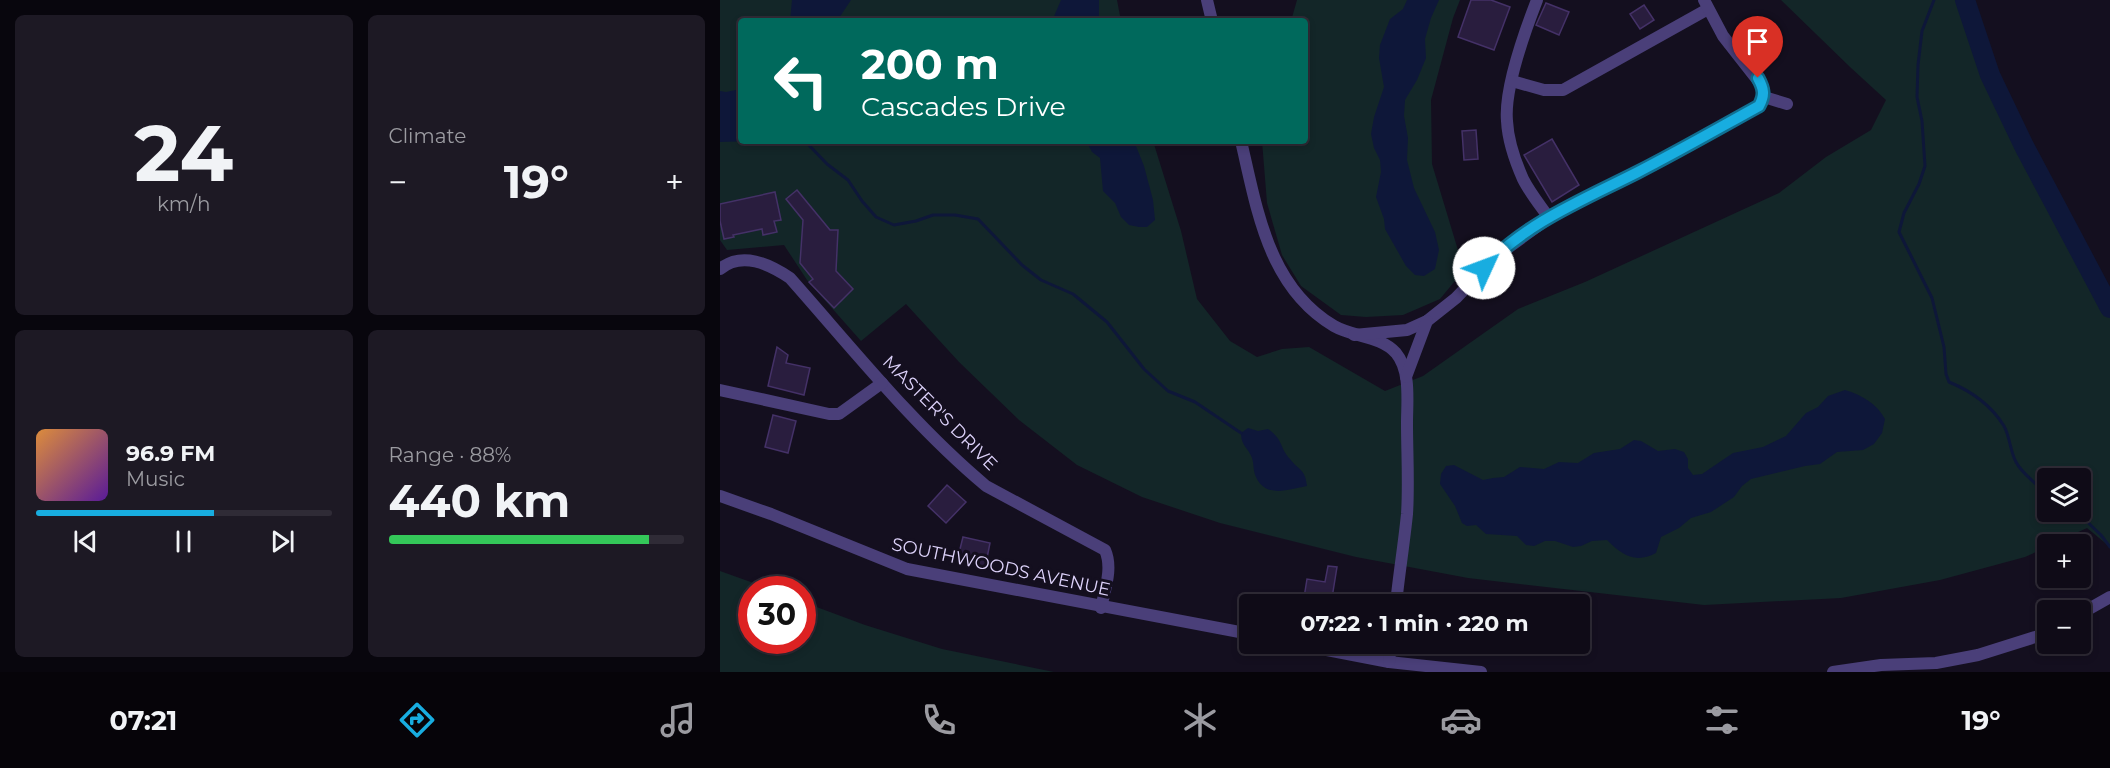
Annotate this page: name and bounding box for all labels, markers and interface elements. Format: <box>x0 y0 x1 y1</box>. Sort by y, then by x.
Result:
pin <box>1732 16 1783 78</box>
icon: arrive <box>1741 25 1774 58</box>
text: 200 m <box>861 38 999 90</box>
icon: left <box>762 42 840 120</box>
text: Cascades Drive <box>861 90 1066 123</box>
text: 24 <box>134 105 233 201</box>
text: Climate <box>389 124 466 148</box>
text: 19° <box>504 154 569 209</box>
text: − <box>389 162 407 202</box>
text: + <box>665 162 684 202</box>
text: km/h <box>157 192 210 216</box>
position arrow <box>1452 236 1516 300</box>
street label: MASTER'S DRIVE <box>878 351 1002 475</box>
text: 96.9 FM <box>126 440 215 467</box>
text: Range · 88% <box>389 443 511 467</box>
text: Music <box>126 467 185 491</box>
map controls <box>2037 468 2091 654</box>
button: layers <box>2037 468 2091 522</box>
text: 440 km <box>389 473 570 528</box>
icon: previous <box>69 525 102 558</box>
icon: pause <box>167 525 200 558</box>
icon: next <box>266 525 299 558</box>
street label: SOUTHWOODS AVENUE <box>890 533 1112 601</box>
button: + <box>2037 534 2091 588</box>
speed limit sign: 30 <box>738 576 816 654</box>
button: − <box>2037 600 2091 654</box>
text: 07:22 · 1 min · 220 m <box>1301 610 1528 637</box>
icon: directions <box>396 699 438 741</box>
icon: music <box>657 699 699 741</box>
icon: phone <box>918 699 960 741</box>
icon: climate <box>1179 699 1221 741</box>
icon: car <box>1440 699 1482 741</box>
icon: filters <box>1701 699 1743 741</box>
text: 07:21 <box>109 704 177 737</box>
text: 19° <box>1961 704 2001 737</box>

